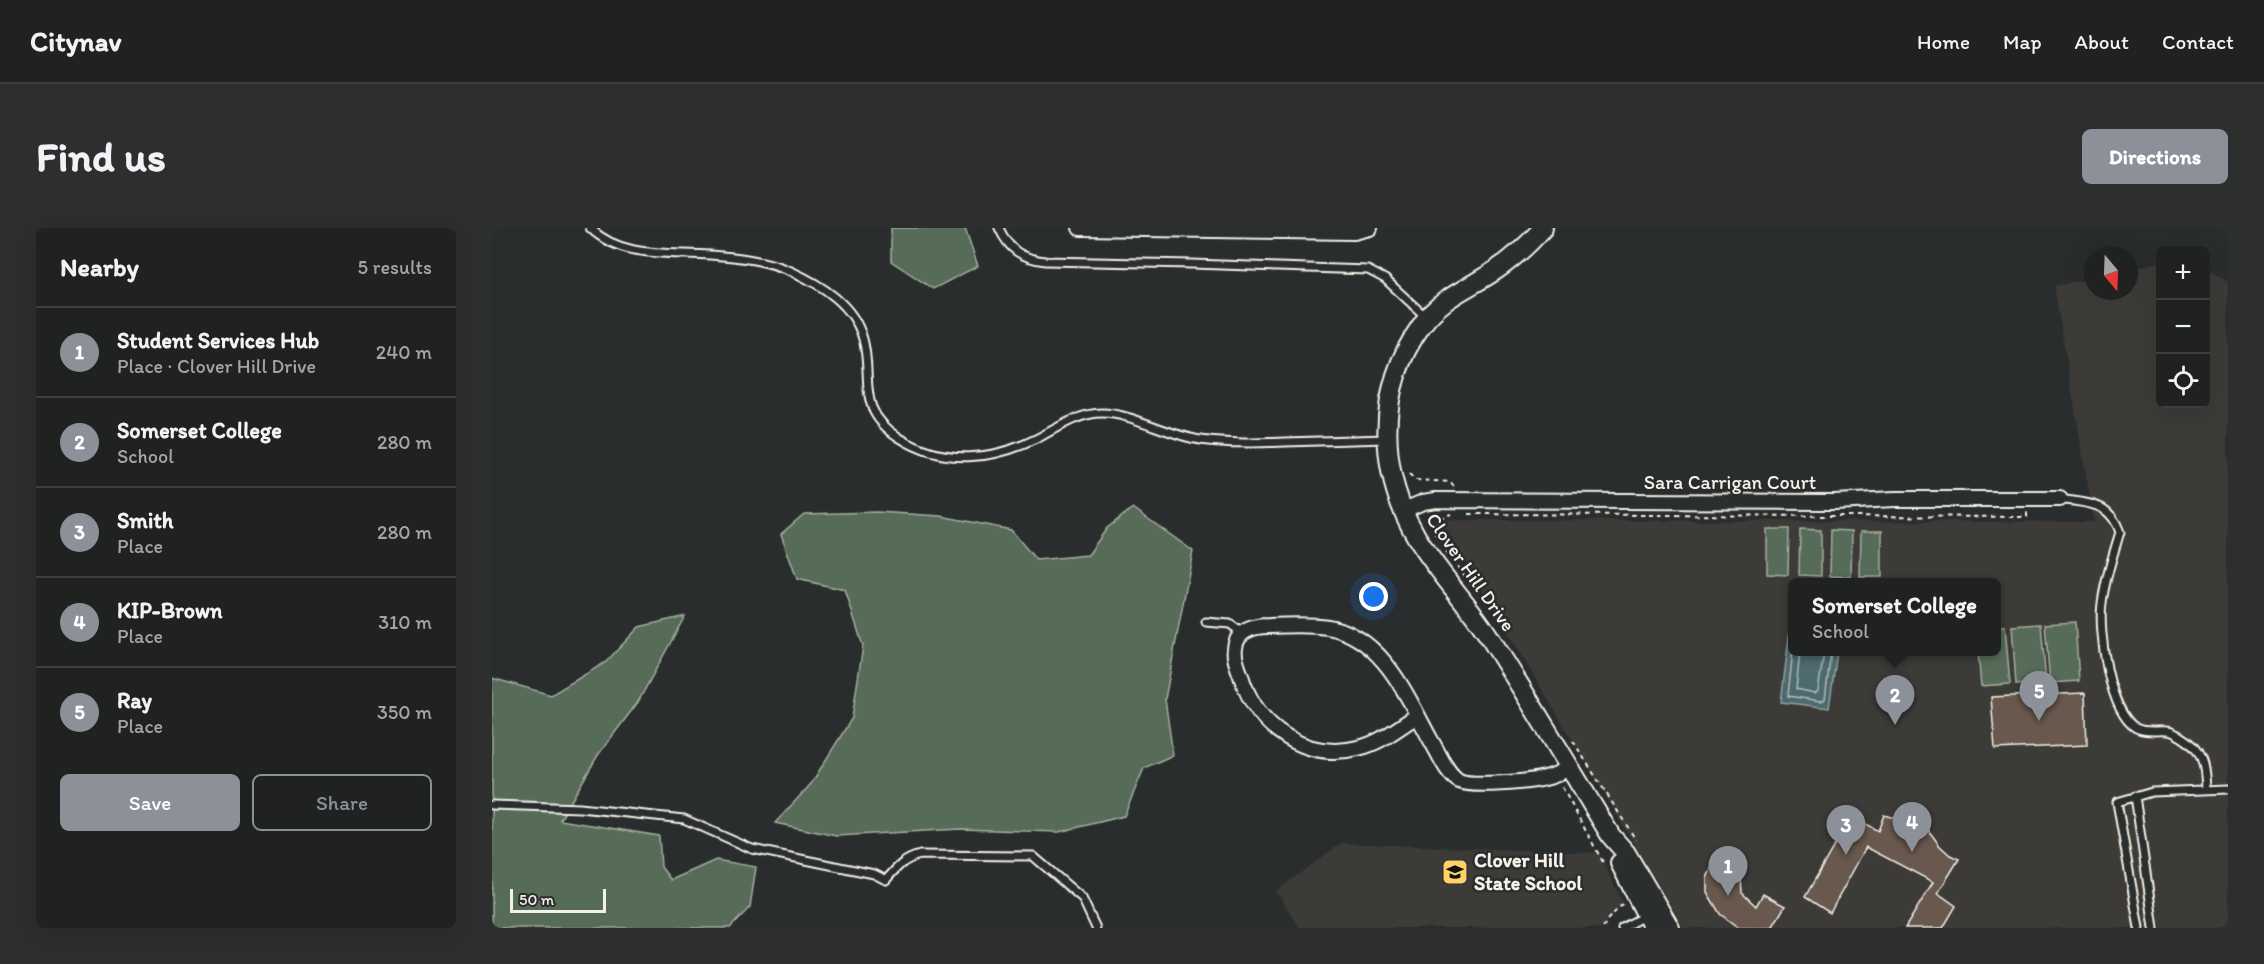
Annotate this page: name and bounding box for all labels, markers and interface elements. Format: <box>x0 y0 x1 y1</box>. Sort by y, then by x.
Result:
text: Citynav <box>30 24 121 58</box>
text: Home <box>1917 29 1970 54</box>
text: Map <box>2003 29 2042 54</box>
text: About <box>2075 29 2129 54</box>
text: Contact <box>2162 29 2234 54</box>
button: Directions <box>2082 129 2228 184</box>
text: Find us <box>36 131 166 182</box>
north arrow <box>2084 246 2138 300</box>
map controls <box>2156 246 2210 408</box>
button: + <box>2156 246 2210 300</box>
text: Nearby <box>60 251 139 283</box>
text: 5 results <box>358 255 432 279</box>
button: − <box>2156 300 2210 354</box>
text: Student Services Hub <box>117 327 319 354</box>
text: 1 <box>75 340 84 364</box>
text: 240 m <box>376 340 432 364</box>
text: Place · Clover Hill Drive <box>117 354 316 378</box>
button: locate <box>2156 354 2210 408</box>
text: Somerset College <box>117 417 282 444</box>
text: 2 <box>74 430 85 454</box>
text: 280 m <box>377 430 432 454</box>
text: School <box>117 444 174 468</box>
street label: Sara Carrigan Court <box>1644 470 1816 494</box>
text: Smith <box>117 507 173 534</box>
street label: Clover Hill Drive <box>1421 508 1521 636</box>
text: 3 <box>74 520 85 544</box>
text: 280 m <box>377 520 432 544</box>
text: Place <box>117 534 163 558</box>
popup <box>1788 578 2001 656</box>
your location <box>1359 582 1388 611</box>
text: Somerset College <box>1812 592 1977 619</box>
text: KIP-Brown <box>117 597 223 624</box>
text: 4 <box>73 610 86 634</box>
text: 310 m <box>378 610 432 634</box>
text: School <box>1812 619 1869 643</box>
text: Place <box>117 624 163 648</box>
pin: 5 <box>2020 672 2058 721</box>
pin: 2 <box>1876 676 1914 725</box>
text: Ray <box>117 687 152 714</box>
text: 5 <box>74 700 85 724</box>
text: 350 m <box>377 700 432 724</box>
text: Place <box>117 714 163 738</box>
button: Save <box>60 774 240 831</box>
button: Share <box>252 774 432 831</box>
pin: 4 <box>1892 802 1932 852</box>
pin: 3 <box>1826 806 1866 855</box>
pin: 1 <box>1708 846 1748 896</box>
place label: Clover Hill State School <box>1474 848 1582 895</box>
school or university icon: Clover Hill State School <box>1440 857 1470 887</box>
scale bar <box>510 886 606 914</box>
text: 50 m <box>519 890 554 909</box>

